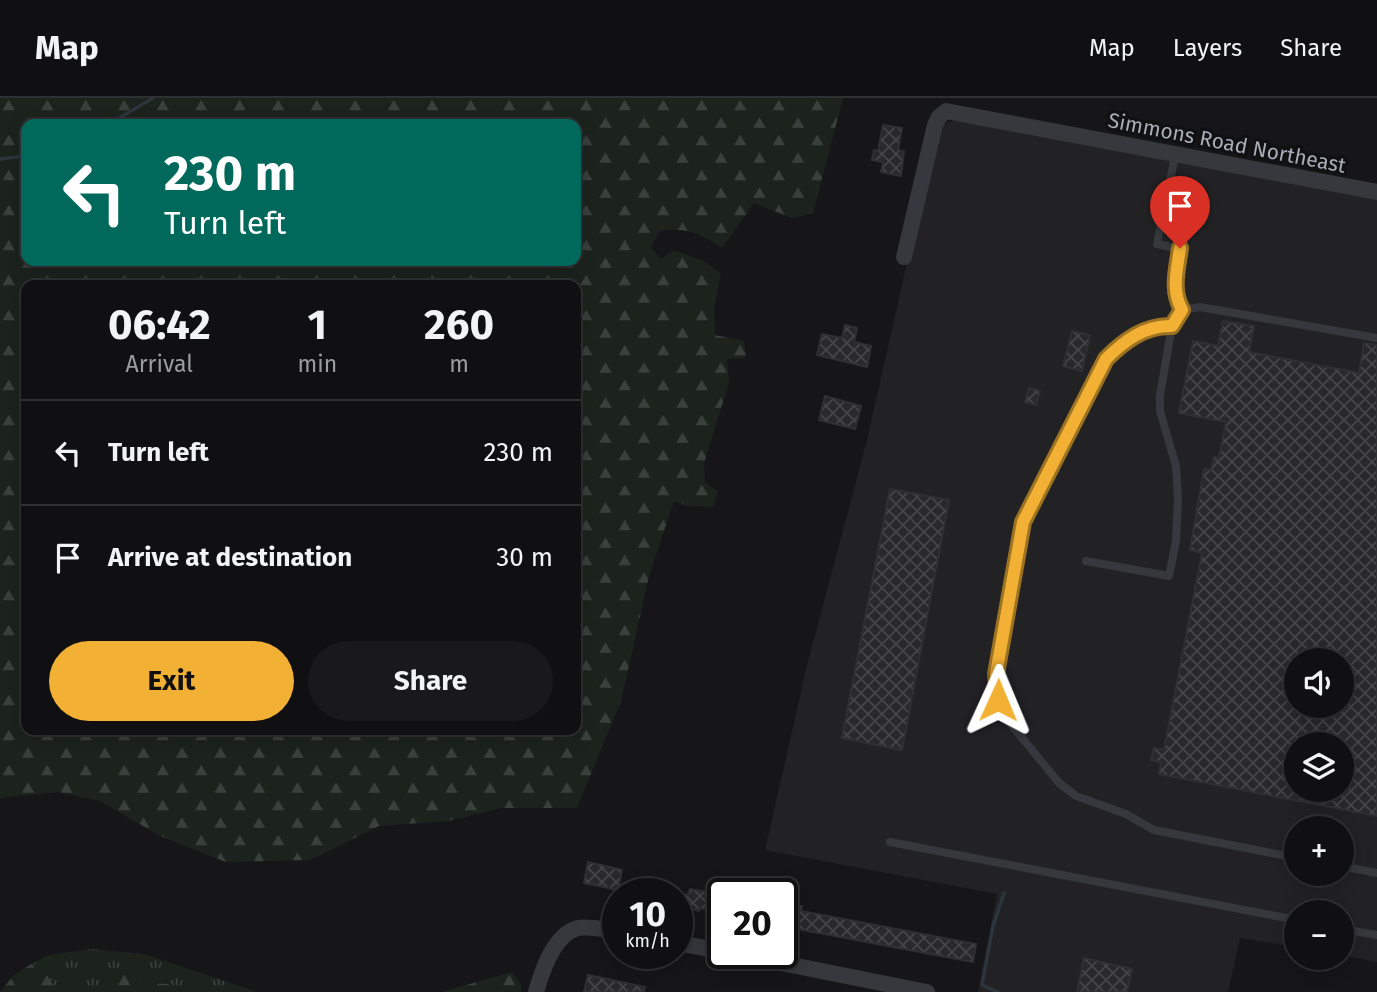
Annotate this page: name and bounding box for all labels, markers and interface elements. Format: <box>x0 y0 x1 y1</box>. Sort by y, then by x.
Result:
text: Map <box>35 28 99 68</box>
text: Map <box>1089 34 1135 62</box>
text: Layers <box>1173 34 1242 62</box>
text: Share <box>1280 34 1342 62</box>
street label: Simmons Road Northeast <box>1106 107 1349 179</box>
text: 230 m <box>164 144 296 203</box>
icon: left <box>49 147 140 238</box>
pin <box>1150 176 1210 248</box>
icon: arrive <box>1161 187 1199 225</box>
text: Turn left <box>164 204 286 242</box>
text: 06:42 <box>108 300 211 350</box>
text: 1 <box>308 300 327 350</box>
text: 260 <box>424 300 494 350</box>
text: Arrival <box>126 350 193 378</box>
text: min <box>298 350 337 378</box>
text: m <box>449 350 469 378</box>
icon: left <box>49 434 87 472</box>
text: Turn left <box>108 437 209 468</box>
text: 230 m <box>484 437 553 468</box>
icon: arrive <box>49 539 87 577</box>
text: Arrive at destination <box>108 542 352 573</box>
text: 30 m <box>496 542 553 573</box>
button: Exit <box>49 641 294 721</box>
button: Share <box>308 641 553 721</box>
map controls <box>1284 648 1354 970</box>
button: sound <box>1284 648 1354 718</box>
position arrow <box>961 663 1035 737</box>
button: layers <box>1284 732 1354 802</box>
button: + <box>1284 816 1354 886</box>
speed limit sign: 20 <box>707 878 798 969</box>
text: 10 <box>629 893 666 935</box>
button: − <box>1284 900 1354 970</box>
text: km/h <box>625 930 670 952</box>

